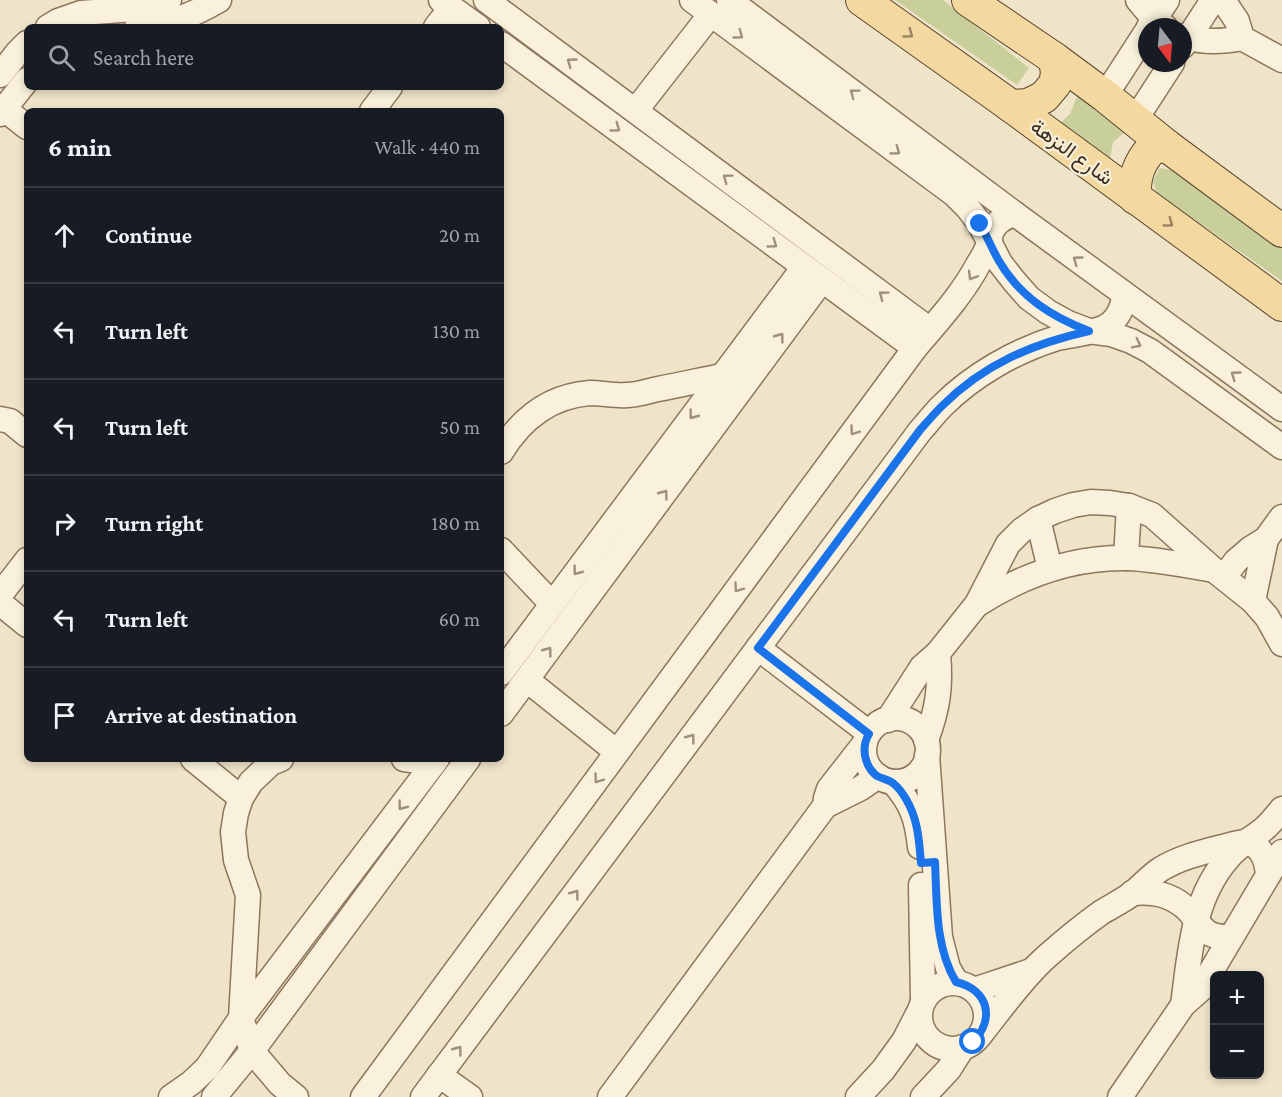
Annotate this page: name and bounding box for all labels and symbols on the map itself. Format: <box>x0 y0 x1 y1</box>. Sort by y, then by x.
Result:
north arrow <box>1138 18 1192 72</box>
one-way arrow <box>903 27 914 38</box>
one-way arrow <box>732 28 743 39</box>
one-way arrow <box>566 58 577 69</box>
one-way arrow <box>849 90 860 101</box>
street label: شارع النزهة <box>1025 114 1118 192</box>
one-way arrow <box>609 121 620 132</box>
one-way arrow <box>889 143 900 154</box>
one-way arrow <box>723 175 734 186</box>
route end <box>966 210 992 236</box>
one-way arrow <box>1162 216 1173 227</box>
one-way arrow <box>766 237 777 248</box>
one-way arrow <box>1073 256 1084 267</box>
one-way arrow <box>967 270 979 280</box>
one-way arrow <box>879 291 890 302</box>
one-way arrow <box>773 333 784 344</box>
one-way arrow <box>1131 337 1141 348</box>
one-way arrow <box>1230 371 1241 382</box>
one-way arrow <box>690 408 701 419</box>
one-way arrow <box>850 424 861 435</box>
one-way arrow <box>657 489 668 500</box>
one-way arrow <box>573 564 584 575</box>
one-way arrow <box>734 581 745 592</box>
one-way arrow <box>541 646 552 657</box>
one-way arrow <box>684 733 695 744</box>
one-way arrow <box>594 772 605 783</box>
one-way arrow <box>398 799 409 810</box>
one-way arrow <box>567 889 578 900</box>
route start <box>959 1028 985 1054</box>
one-way arrow <box>451 1046 462 1057</box>

